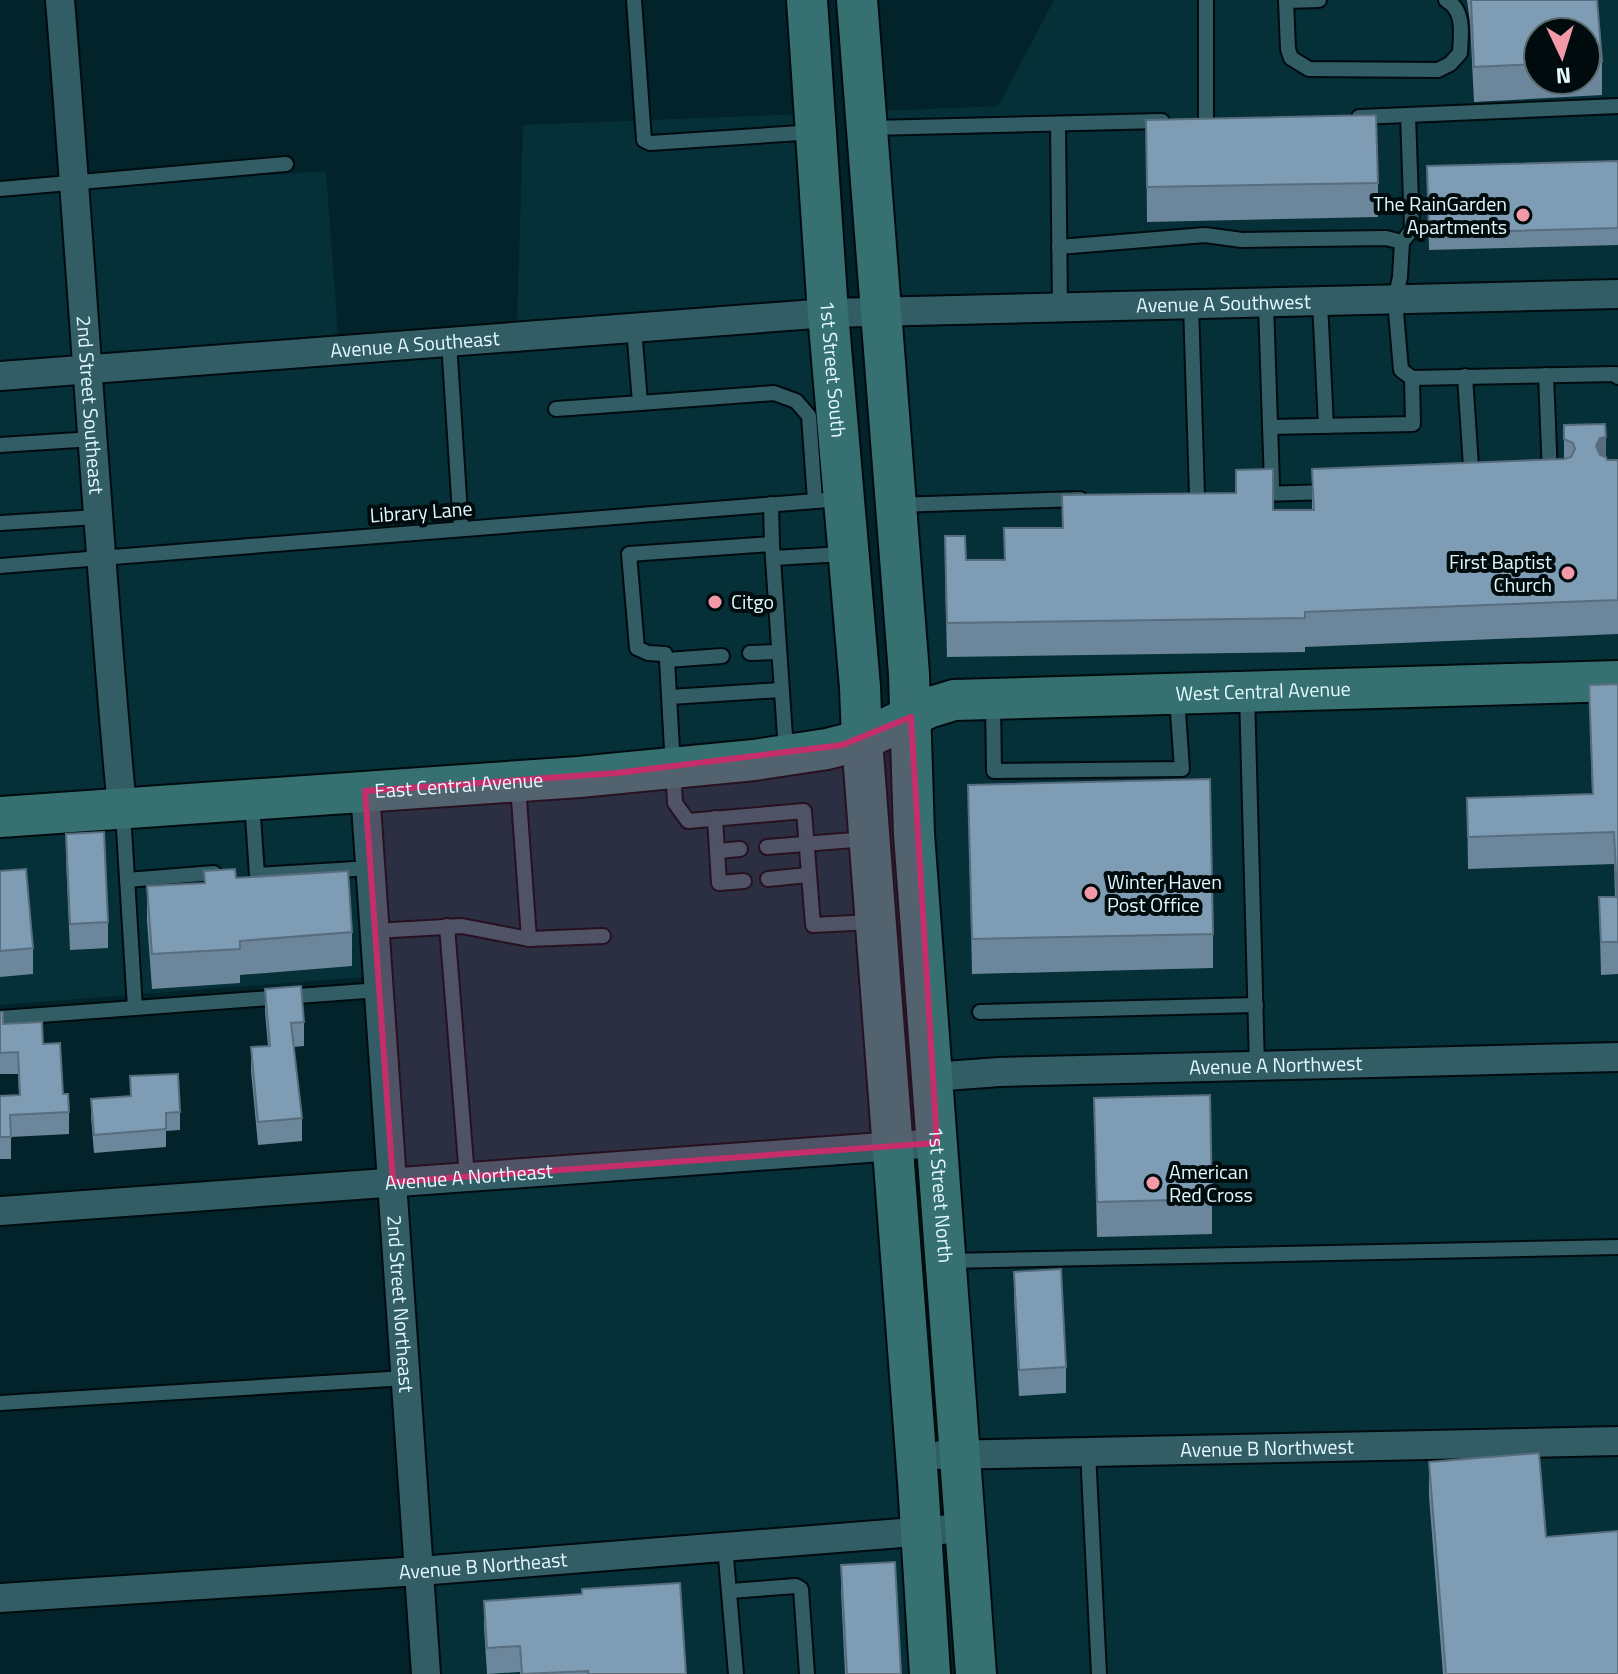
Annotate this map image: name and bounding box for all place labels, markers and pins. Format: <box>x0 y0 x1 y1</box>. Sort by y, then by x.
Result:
place label: The RainGarden Apartments <box>1373 188 1507 242</box>
marker: The RainGarden Apartments <box>1514 206 1532 224</box>
place label: First Baptist Church <box>1449 546 1552 600</box>
marker: First Baptist Church <box>1559 564 1577 582</box>
place label: Citgo <box>731 586 774 617</box>
marker: Citgo <box>706 593 724 611</box>
place label: Winter Haven Post Office <box>1107 866 1222 920</box>
marker: Winter Haven Post Office <box>1082 884 1100 902</box>
place label: American Red Cross <box>1169 1156 1253 1210</box>
marker: American Red Cross <box>1144 1174 1162 1192</box>

